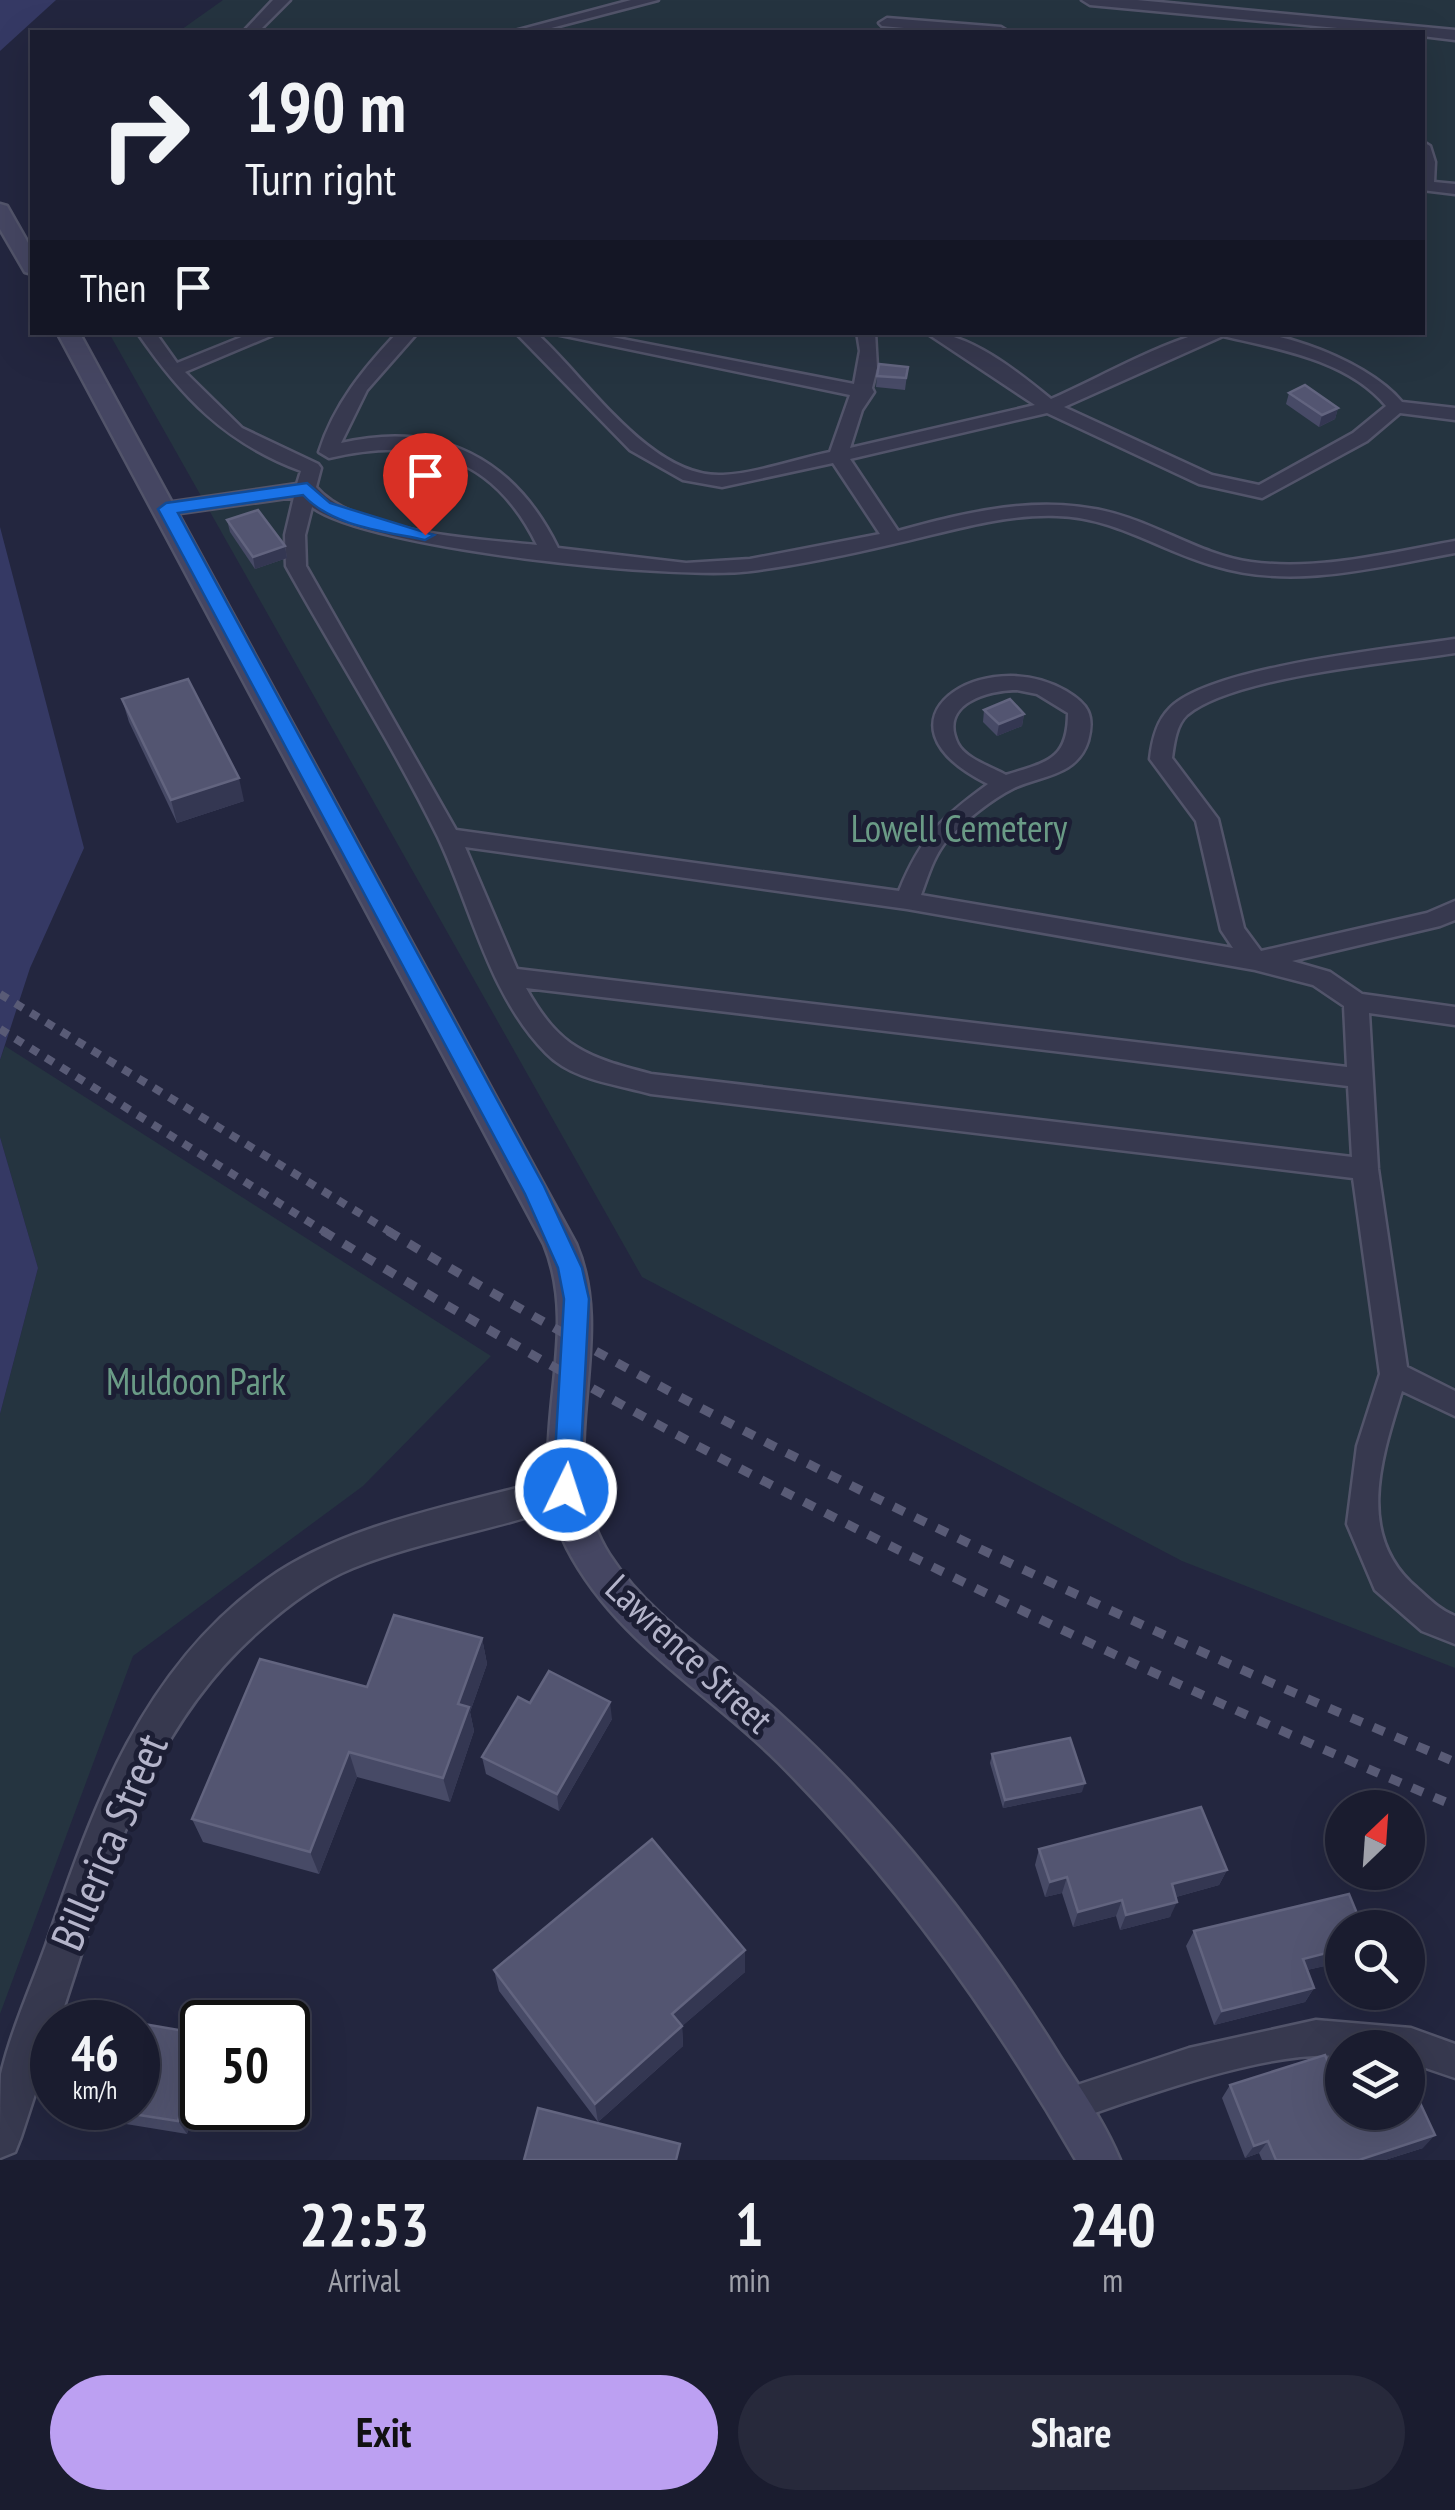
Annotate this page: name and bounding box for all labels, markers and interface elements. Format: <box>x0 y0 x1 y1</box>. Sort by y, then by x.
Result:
text: 190 m <box>245 61 406 151</box>
icon: right <box>80 70 210 200</box>
text: Turn right <box>245 149 396 207</box>
icon: arrive <box>166 260 221 315</box>
text: Then <box>80 263 146 312</box>
pin <box>383 433 468 536</box>
icon: arrive <box>398 448 453 503</box>
park label: Lowell Cemetery <box>851 803 1068 852</box>
park label: Muldoon Park <box>106 1356 286 1405</box>
position arrow <box>514 1438 618 1542</box>
street label: Lawrence Street <box>596 1563 784 1743</box>
street label: Billerica Street <box>37 1724 180 1958</box>
north arrow <box>1325 1790 1425 1890</box>
map controls <box>1325 1790 1425 2130</box>
button: search <box>1325 1910 1425 2010</box>
speed limit sign: 50 <box>180 2000 310 2130</box>
text: 46 <box>71 2020 119 2085</box>
button: layers <box>1325 2030 1425 2130</box>
text: km/h <box>73 2074 117 2106</box>
text: 22:53 <box>299 2185 429 2263</box>
text: 1 <box>735 2185 764 2263</box>
text: 240 <box>1070 2185 1156 2263</box>
text: Arrival <box>328 2259 400 2301</box>
text: min <box>728 2259 770 2301</box>
text: m <box>1102 2259 1123 2301</box>
button: Exit <box>50 2375 718 2490</box>
button: Share <box>738 2375 1405 2490</box>

